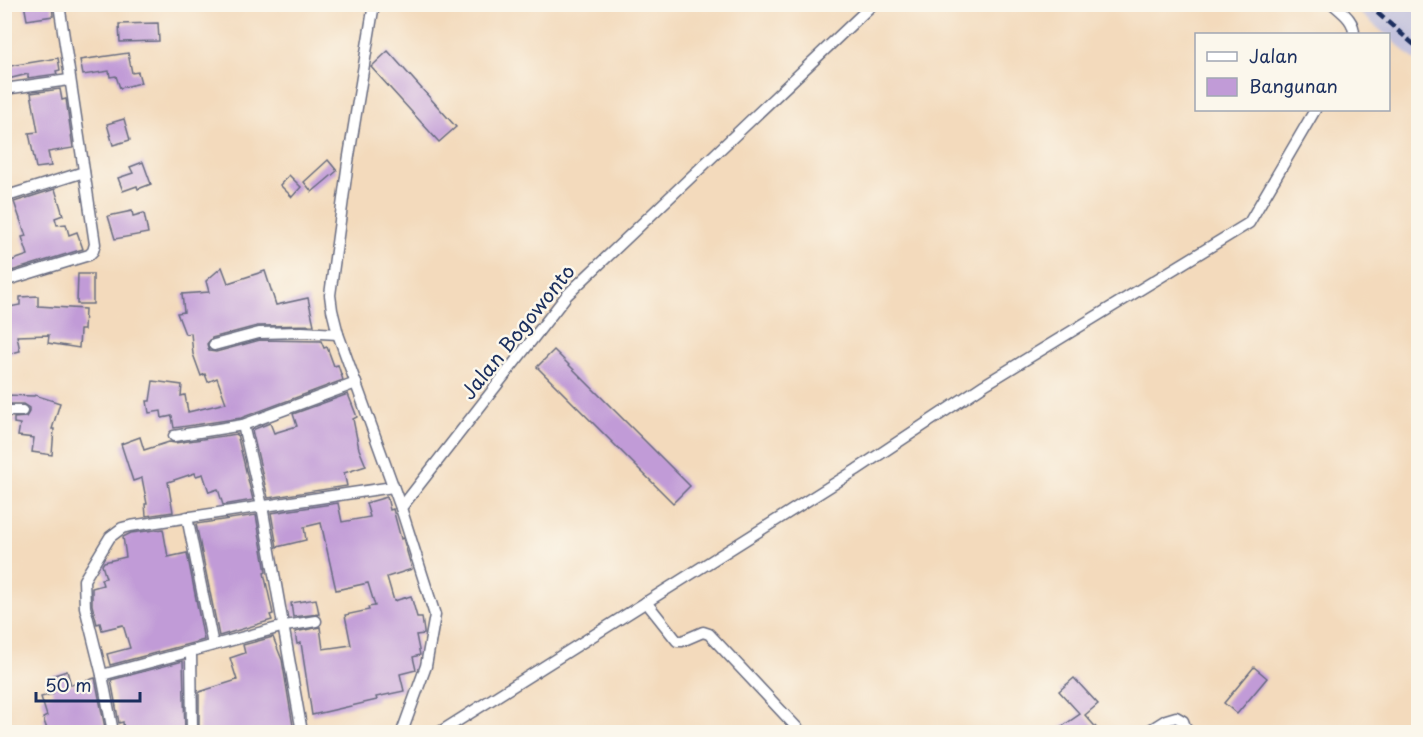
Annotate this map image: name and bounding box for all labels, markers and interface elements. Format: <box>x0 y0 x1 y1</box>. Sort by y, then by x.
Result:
legend <box>1195 33 1390 111</box>
text: Jalan <box>1249 42 1298 69</box>
text: Bangunan <box>1249 72 1338 99</box>
street label: Jalan Bogowonto <box>453 257 581 406</box>
scale bar <box>36 665 140 703</box>
text: 50 m <box>45 671 92 698</box>

